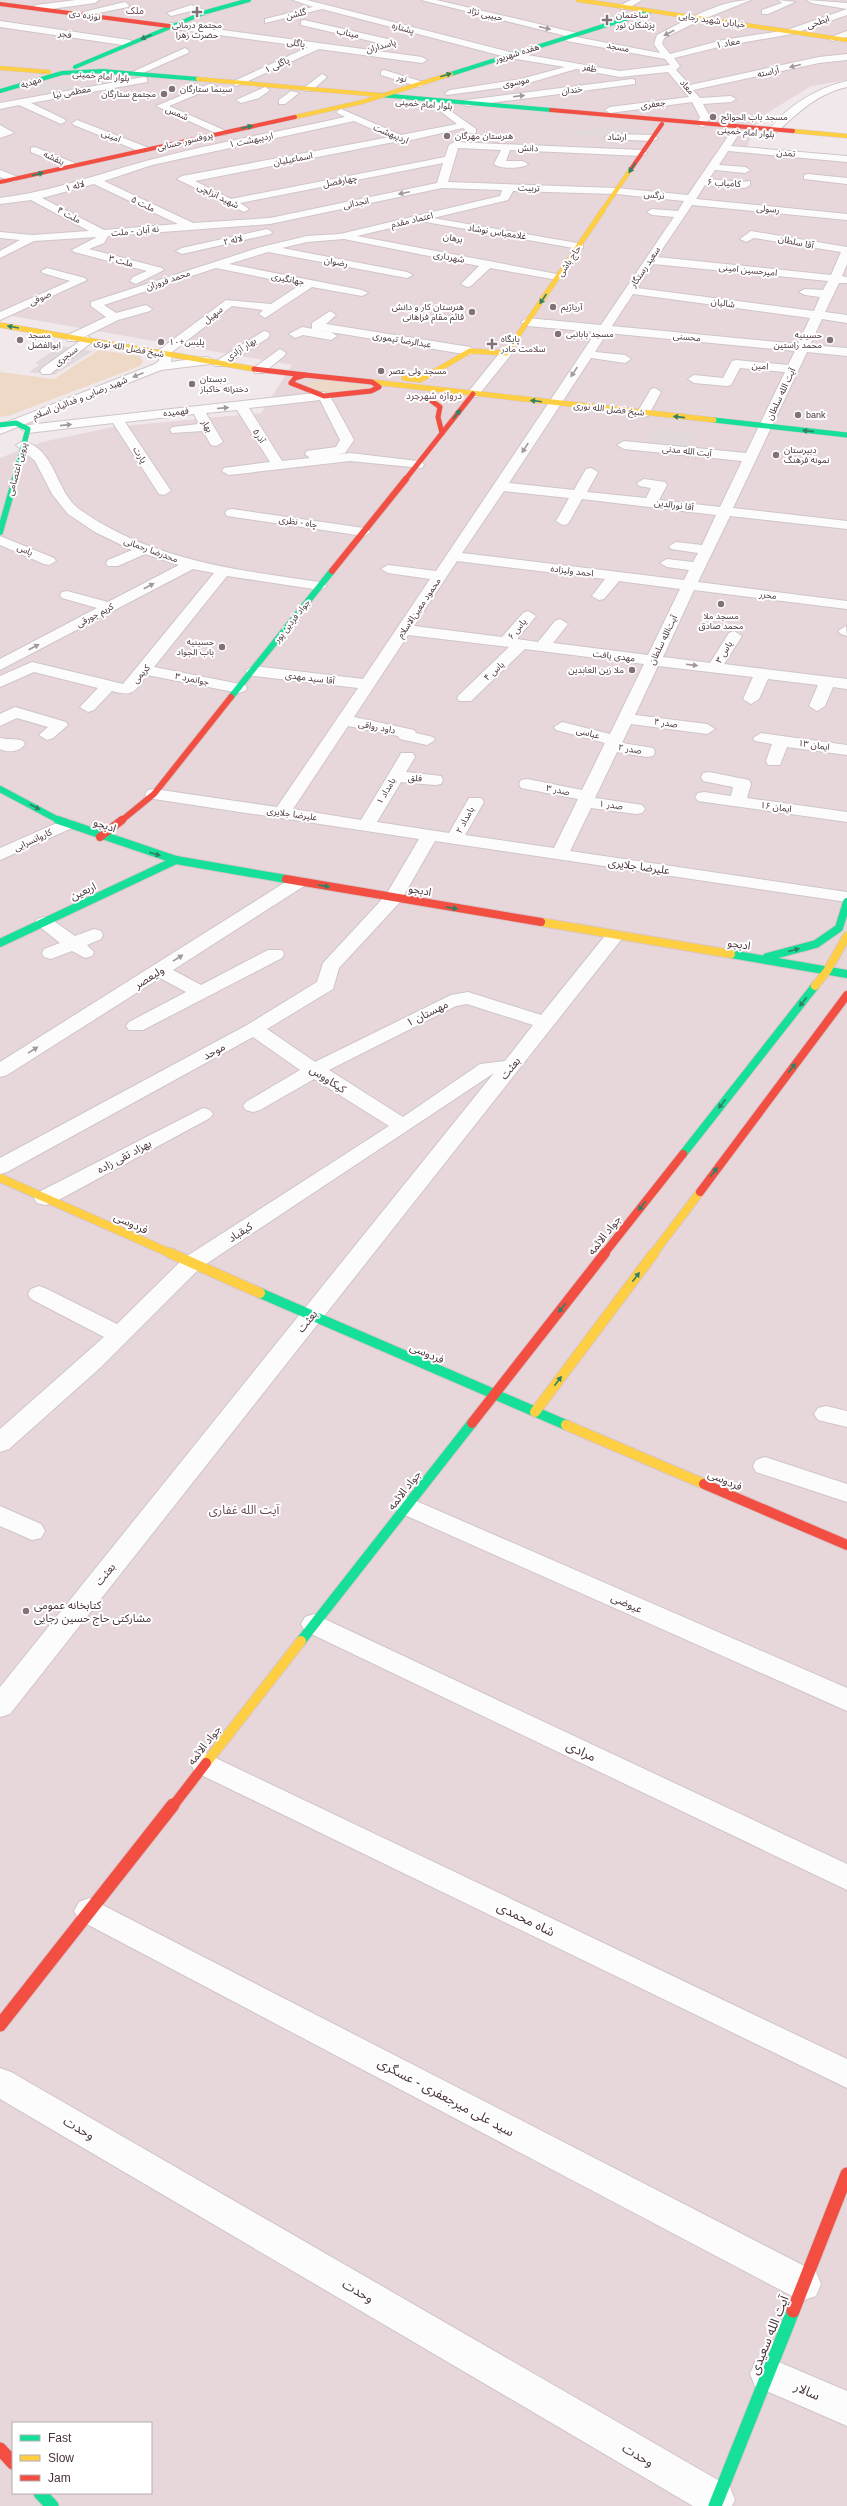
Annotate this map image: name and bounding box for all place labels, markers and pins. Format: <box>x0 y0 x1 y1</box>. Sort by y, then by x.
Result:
marker: مجتمع درمانی حضرت زهرا <box>191 6 203 18</box>
place label: ساختمان پزشکان نور <box>615 10 655 31</box>
marker: ساختمان پزشکان نور <box>601 14 613 26</box>
place label: مجتمع درمانی حضرت زهرا <box>172 20 222 41</box>
marker: سینما ستارگان <box>167 84 177 94</box>
place label: سینما ستارگان <box>180 84 232 95</box>
place label: مجتمع ستارگان <box>101 89 156 101</box>
marker: مجتمع ستارگان <box>159 89 169 99</box>
marker: مسجد باب الحوائج <box>708 112 718 122</box>
place label: مسجد باب الحوائج <box>721 112 788 124</box>
marker: هنرستان مهرگان <box>442 131 452 141</box>
place label: هنرستان مهرگان <box>455 131 513 142</box>
place label: هنرستان کار و دانش قائم مقام فراهانی <box>392 302 464 324</box>
marker: آریاژیم <box>548 302 558 312</box>
place label: آریاژیم <box>561 302 583 314</box>
marker: هنرستان کار و دانش قائم مقام فراهانی <box>467 307 477 317</box>
marker: مسجد بابانبی <box>553 329 563 339</box>
place label: مسجد بابانبی <box>566 329 614 339</box>
place label: مسجد ابوالفضل <box>28 330 61 351</box>
place label: حسینیه محمد راستین <box>773 330 822 351</box>
place label: پایگاه سلامت مادر <box>500 334 545 355</box>
marker: مسجد ابوالفضل <box>15 335 25 345</box>
marker: حسینیه محمد راستین <box>825 335 835 345</box>
marker: پلیس+۱۰ <box>156 337 166 347</box>
place label: پلیس+۱۰ <box>169 337 205 348</box>
marker: پایگاه سلامت مادر <box>486 338 498 350</box>
marker: مسجد ولی عصر <box>376 366 386 376</box>
place label: مسجد ولی عصر <box>388 366 447 377</box>
place label: دبستان دخترانه خاکباز <box>199 374 248 395</box>
marker: دبستان دخترانه خاکباز <box>187 379 197 389</box>
marker: bank <box>793 410 803 420</box>
place label: bank <box>806 410 826 420</box>
place label: دبیرستان نمونه فرهنگ <box>784 445 829 466</box>
marker: دبیرستان نمونه فرهنگ <box>771 450 781 460</box>
marker: مسجد ملا محمد صادق <box>716 599 726 609</box>
place label: مسجد ملا محمد صادق <box>699 611 744 631</box>
place label: حسینیه باب الجواد <box>177 637 214 658</box>
marker: حسینیه باب الجواد <box>217 642 227 652</box>
place label: ملا زین العابدین <box>568 665 624 676</box>
marker: ملا زین العابدین <box>627 665 637 675</box>
place label: کتابخانه عمومی مشارکتی حاج حسین رجایی <box>34 1599 151 1626</box>
marker: کتابخانه عمومی مشارکتی حاج حسین رجایی <box>21 1606 31 1616</box>

